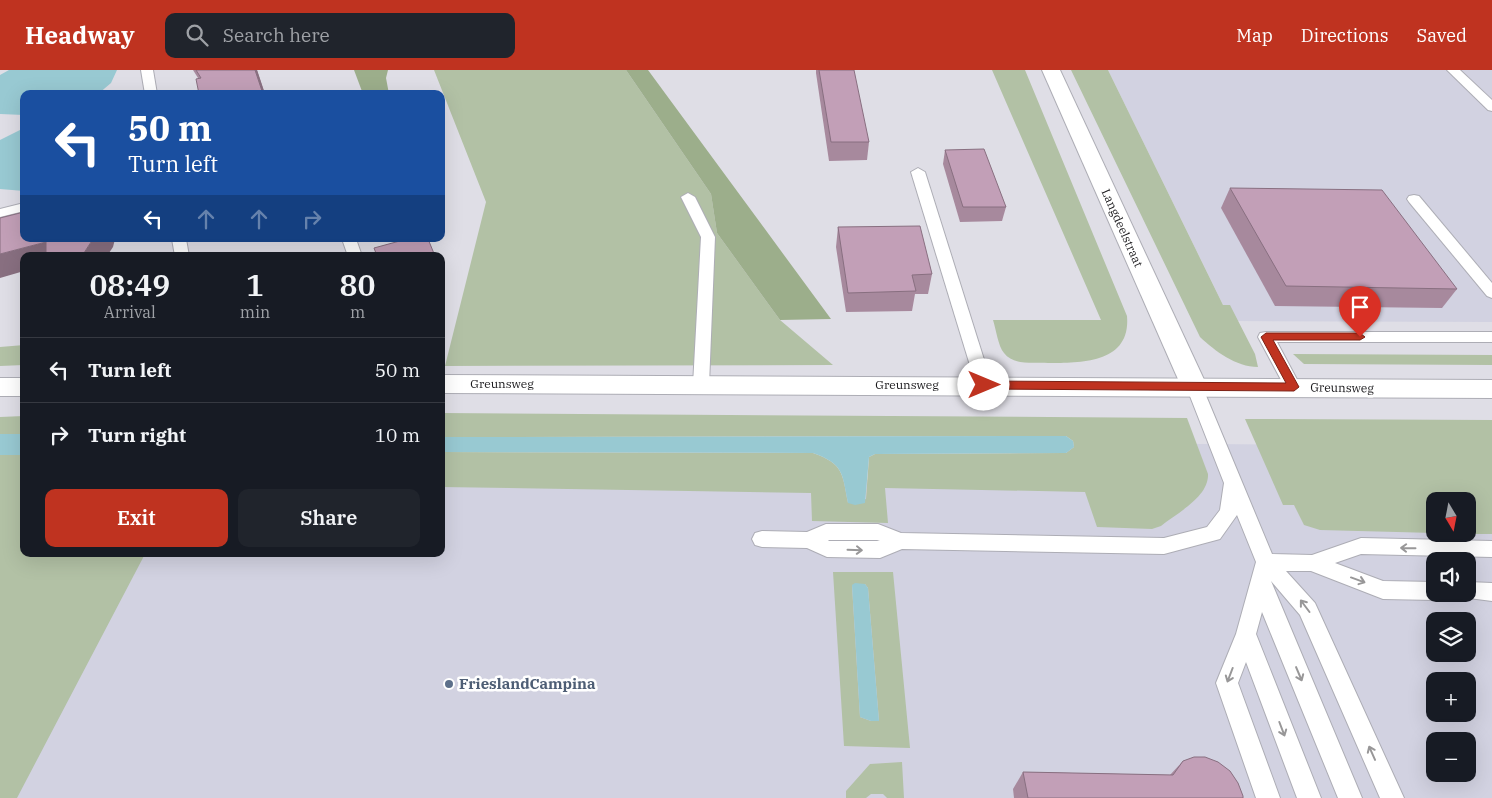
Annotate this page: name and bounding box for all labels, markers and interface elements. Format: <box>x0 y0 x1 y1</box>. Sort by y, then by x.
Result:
search box <box>165 13 515 58</box>
text: Headway <box>25 19 135 51</box>
icon: search <box>183 21 211 49</box>
text: Search here <box>223 23 330 47</box>
text: Map <box>1236 24 1273 47</box>
text: Directions <box>1301 24 1389 47</box>
text: Saved <box>1417 24 1467 47</box>
text: 50 m <box>128 105 212 151</box>
icon: left <box>45 110 110 175</box>
text: Turn left <box>128 149 218 178</box>
street label: Langdeelstraat <box>1098 186 1146 269</box>
icon: left <box>139 205 167 233</box>
icon: ahead <box>192 205 220 233</box>
icon: ahead <box>245 205 273 233</box>
icon: right <box>298 205 326 233</box>
text: 08:49 <box>89 265 170 304</box>
text: 1 <box>246 265 264 304</box>
text: 80 <box>340 265 376 304</box>
pin <box>1339 286 1381 337</box>
icon: arrive <box>1346 293 1374 321</box>
text: Arrival <box>104 302 156 322</box>
text: min <box>240 302 270 322</box>
text: m <box>350 302 365 322</box>
icon: left <box>45 356 73 384</box>
text: Turn left <box>88 358 171 382</box>
text: 50 m <box>375 358 420 382</box>
position arrow <box>957 358 1009 410</box>
street label: Greunsweg <box>470 376 534 391</box>
street label: Greunsweg <box>875 377 939 392</box>
street label: Greunsweg <box>1310 379 1374 396</box>
icon: right <box>45 421 73 449</box>
text: Turn right <box>88 423 186 447</box>
text: 10 m <box>375 423 420 447</box>
button: Exit <box>45 489 228 547</box>
button: Share <box>238 489 420 547</box>
north arrow <box>1426 492 1476 542</box>
map controls <box>1426 492 1476 782</box>
one-way arrow <box>1401 543 1417 553</box>
one-way arrow <box>846 545 862 555</box>
button: sound <box>1426 552 1476 602</box>
one-way arrow <box>1350 576 1365 585</box>
one-way arrow <box>1300 599 1310 613</box>
button: layers <box>1426 612 1476 662</box>
one-way arrow <box>1294 666 1304 681</box>
one-way arrow <box>1225 667 1234 682</box>
button: + <box>1426 672 1476 722</box>
place label: FrieslandCampina <box>459 674 596 693</box>
marker: FrieslandCampina <box>443 678 455 690</box>
one-way arrow <box>1279 721 1288 736</box>
button: − <box>1426 732 1476 782</box>
one-way arrow <box>1367 746 1377 761</box>

